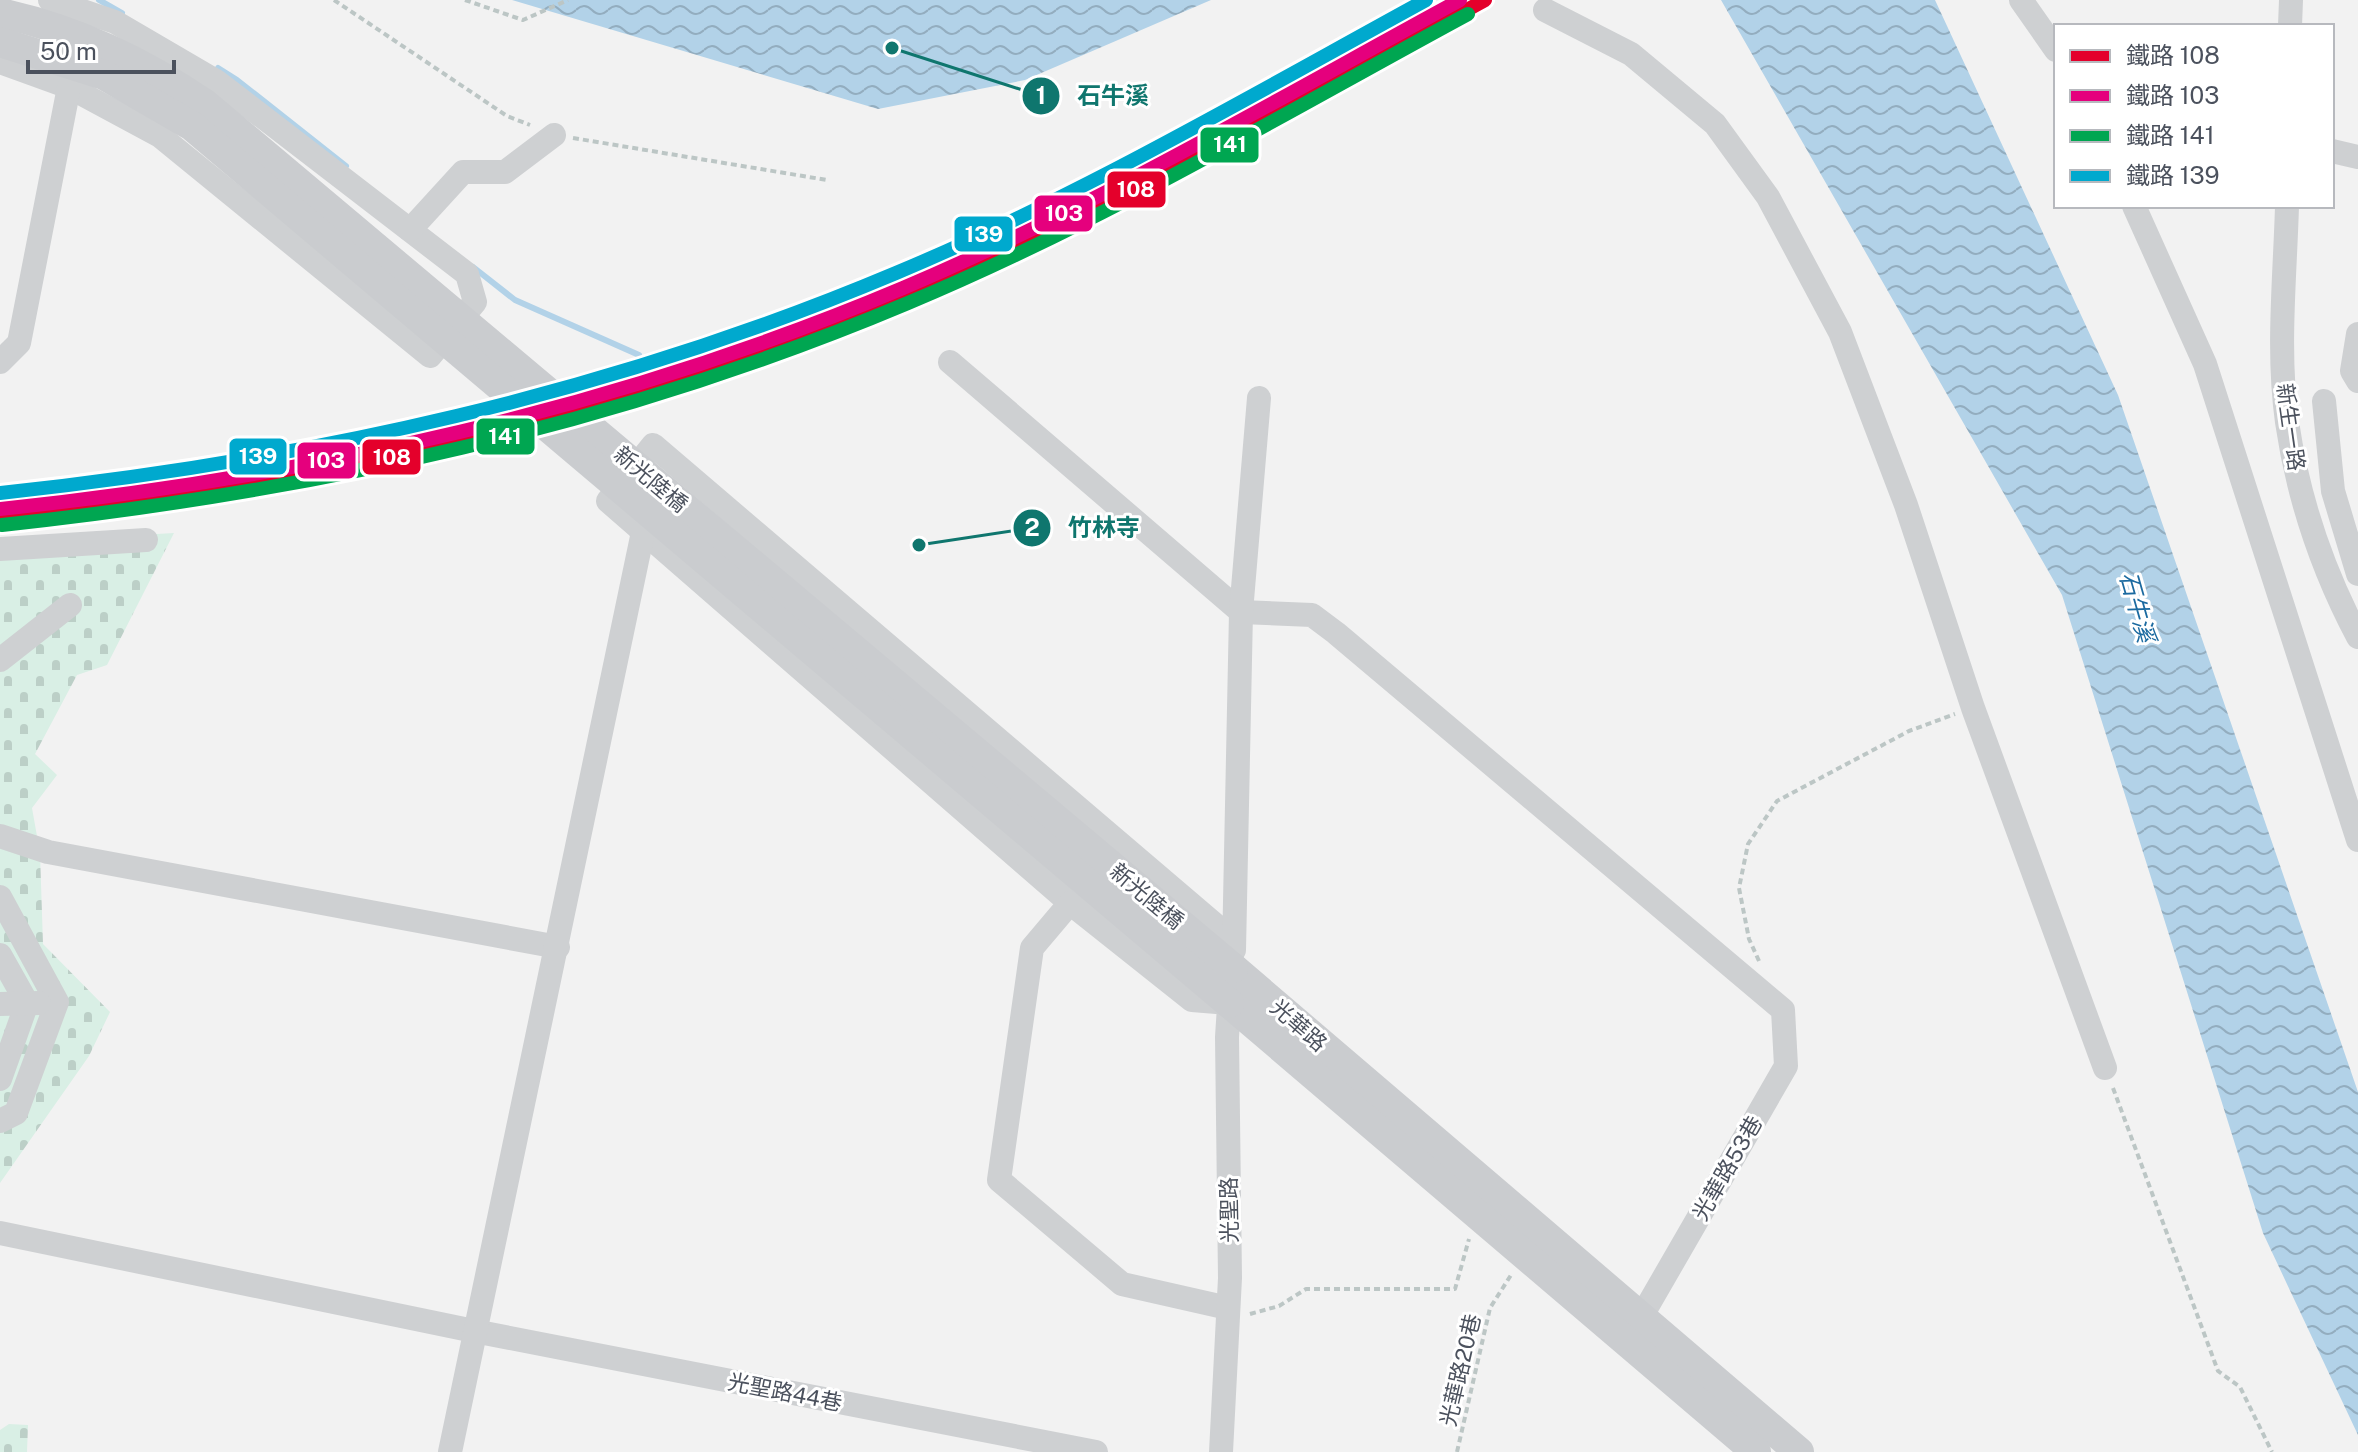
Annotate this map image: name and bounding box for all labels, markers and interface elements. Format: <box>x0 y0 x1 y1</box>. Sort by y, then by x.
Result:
scale bar <box>28 24 174 74</box>
legend <box>2054 24 2334 208</box>
text: 50 m <box>40 37 97 65</box>
text: 鐵路 108 <box>2126 41 2220 69</box>
callout: 石牛溪 <box>1021 72 1165 120</box>
text: 1 <box>1036 81 1046 109</box>
text: 石牛溪 <box>1077 81 1149 109</box>
text: 鐵路 103 <box>2126 81 2219 109</box>
text: 鐵路 141 <box>2126 121 2214 149</box>
line badge: 141 <box>1199 126 1260 164</box>
text: 141 <box>1213 131 1247 157</box>
text: 鐵路 139 <box>2126 161 2220 189</box>
line badge: 108 <box>1106 170 1167 209</box>
text: 108 <box>1117 176 1155 202</box>
line badge: 103 <box>1033 194 1094 233</box>
text: 103 <box>1045 200 1083 226</box>
line badge: 139 <box>953 215 1014 253</box>
text: 139 <box>965 221 1003 247</box>
street label: 新生一路 <box>2272 382 2310 472</box>
line badge: 141 <box>475 417 536 456</box>
text: 141 <box>488 423 522 449</box>
line badge: 139 <box>228 437 288 476</box>
line badge: 108 <box>361 438 422 476</box>
line badge: 103 <box>296 441 357 480</box>
street label: 新光陸橋 <box>609 441 693 517</box>
text: 139 <box>239 443 277 469</box>
text: 108 <box>373 444 411 470</box>
text: 103 <box>307 447 345 473</box>
callout: 竹林寺 <box>1012 504 1156 552</box>
text: 2 <box>1024 513 1040 541</box>
text: 竹林寺 <box>1068 513 1140 541</box>
water label: 石牛溪 <box>2115 568 2162 648</box>
street label: 新光陸橋 <box>1105 858 1189 934</box>
street label: 光華路 <box>1266 994 1332 1056</box>
street label: 光華路53巷 <box>1687 1111 1767 1225</box>
street label: 光聖路 <box>1215 1177 1243 1243</box>
street label: 光華路20巷 <box>1434 1311 1486 1429</box>
street label: 光聖路44巷 <box>726 1368 844 1416</box>

